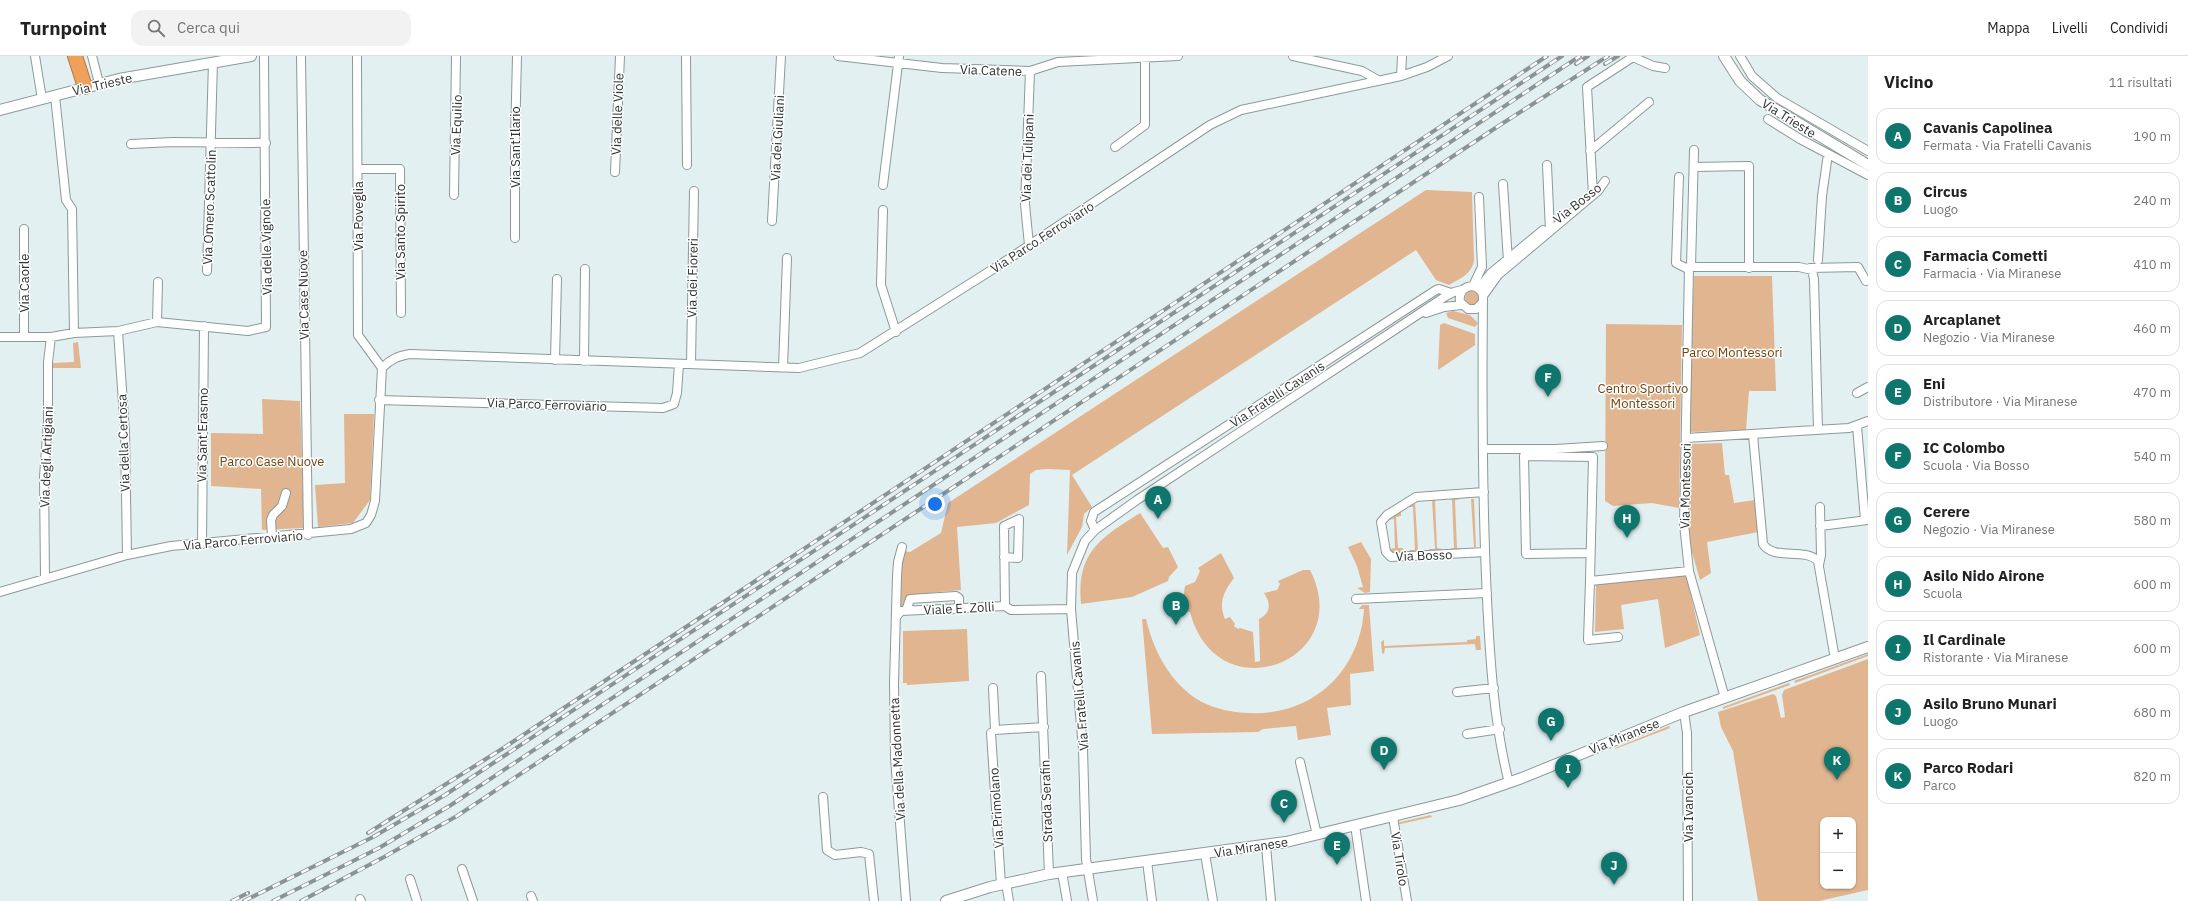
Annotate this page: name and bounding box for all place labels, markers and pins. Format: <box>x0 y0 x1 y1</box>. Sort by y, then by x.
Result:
pin: F <box>1535 364 1561 397</box>
pin: A <box>1145 486 1171 519</box>
pin: H <box>1614 505 1640 538</box>
pin: B <box>1163 592 1189 625</box>
pin: G <box>1538 708 1564 741</box>
pin: D <box>1371 737 1397 770</box>
pin: K <box>1824 747 1850 780</box>
pin: I <box>1555 755 1581 788</box>
pin: C <box>1271 790 1297 823</box>
pin: E <box>1324 832 1350 865</box>
pin: J <box>1601 852 1627 885</box>

